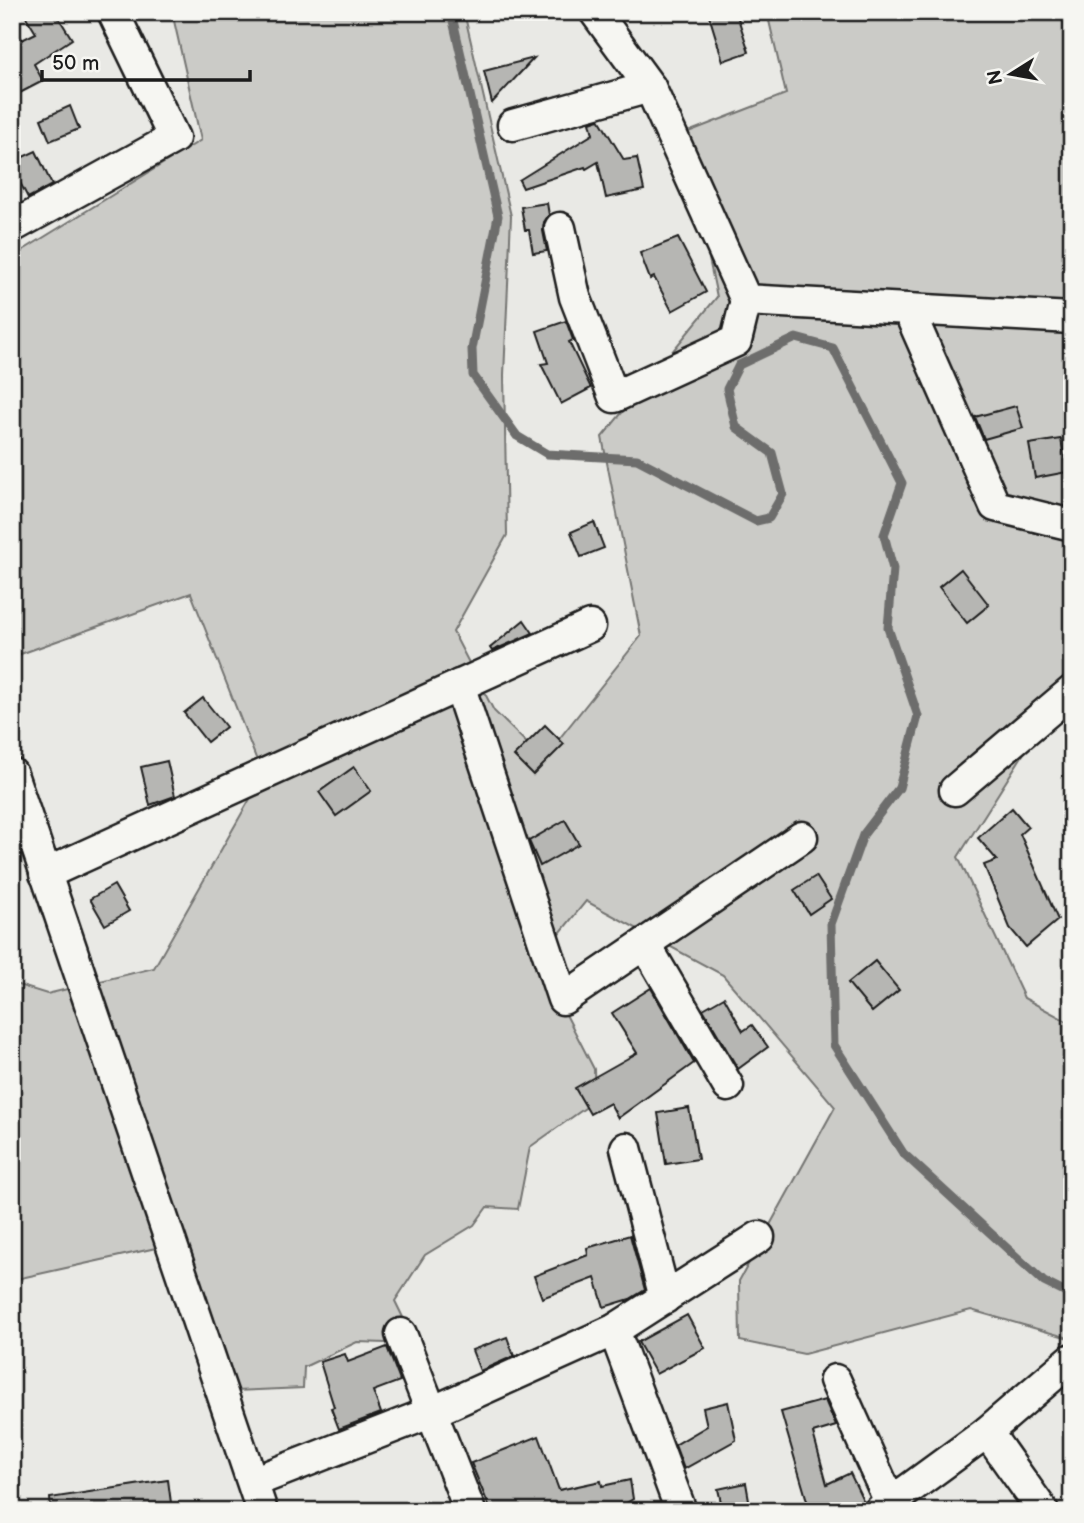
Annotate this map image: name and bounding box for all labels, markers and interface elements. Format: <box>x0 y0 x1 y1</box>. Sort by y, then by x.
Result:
scale bar <box>42 38 250 82</box>
north arrow <box>976 38 1046 108</box>
text: 50 m <box>52 51 99 76</box>
text: N <box>983 68 1008 86</box>

